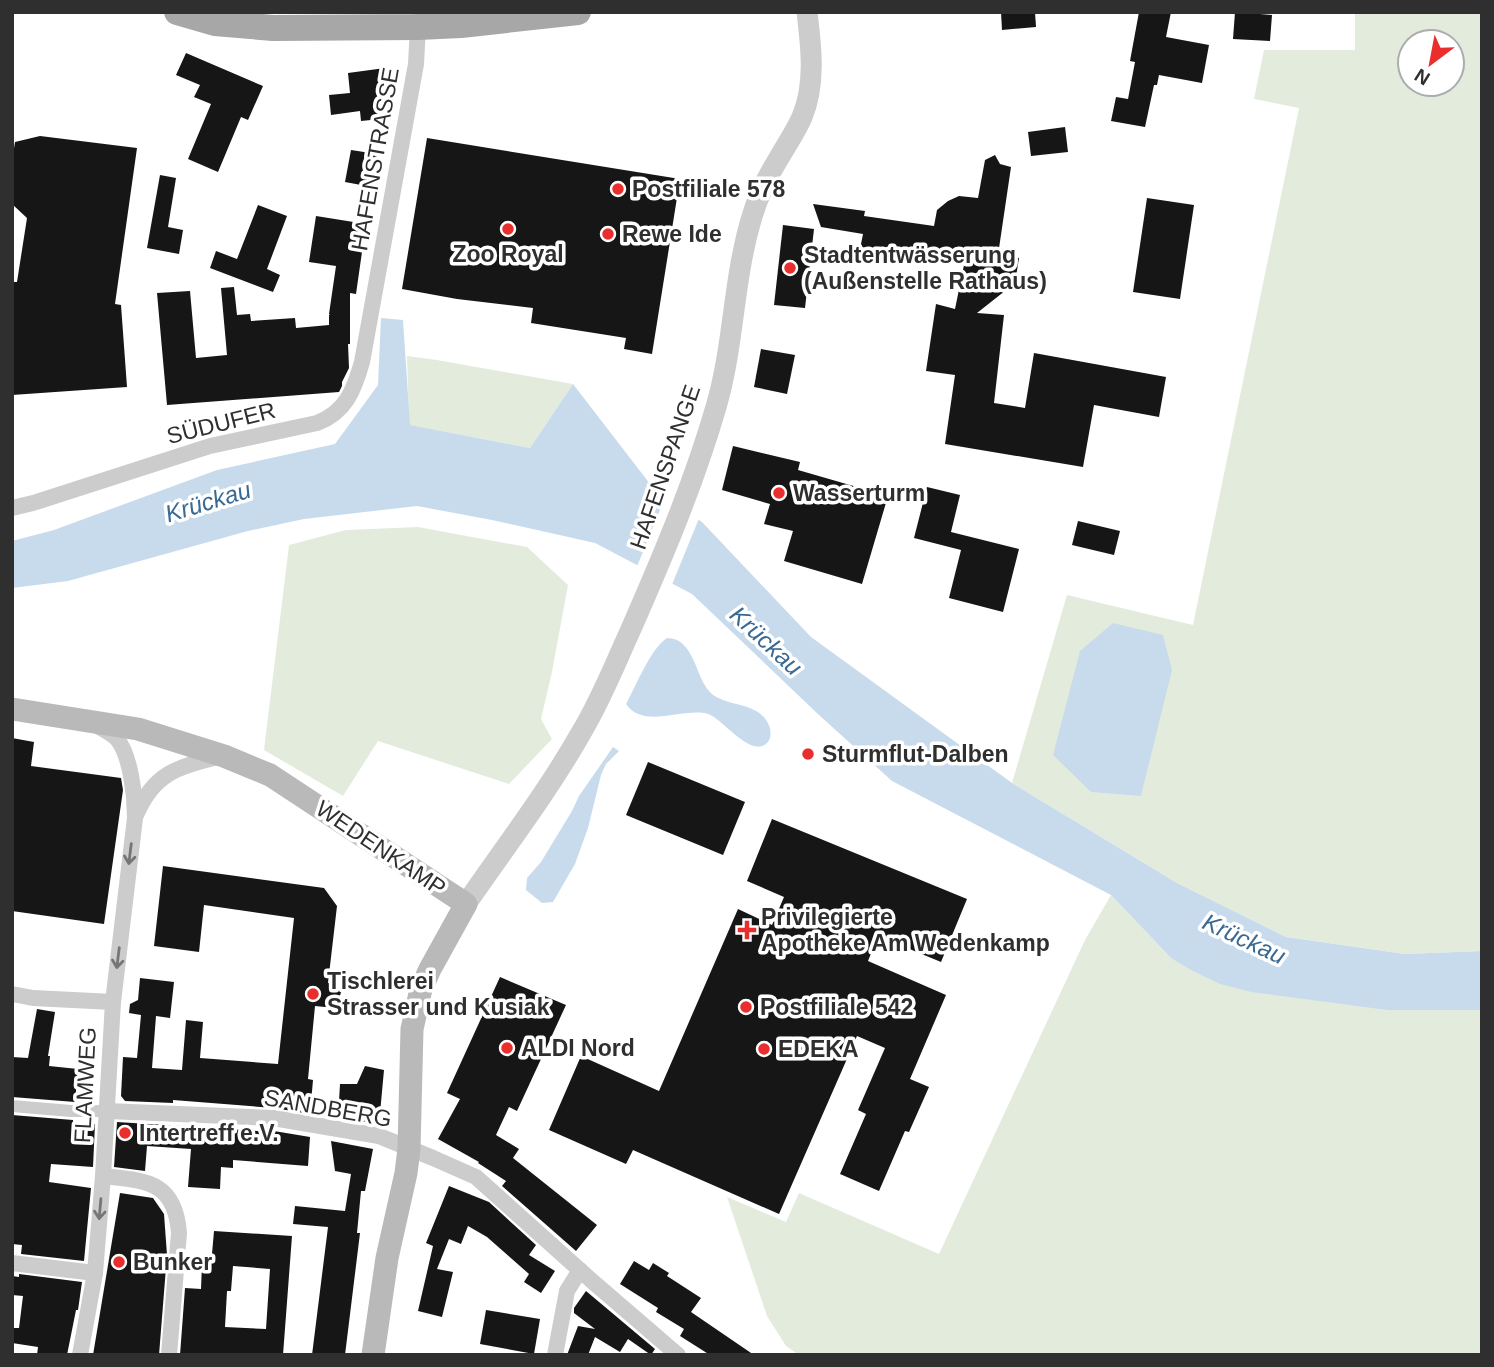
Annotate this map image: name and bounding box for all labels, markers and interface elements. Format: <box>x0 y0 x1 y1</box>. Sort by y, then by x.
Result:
north arrow <box>1396 28 1466 98</box>
text: N <box>1411 64 1434 90</box>
street label: HAFENSTRASSE <box>346 65 404 253</box>
place label: Postfiliale 578 <box>632 176 786 202</box>
marker: Postfiliale 578 <box>610 181 626 197</box>
marker: Zoo Royal <box>500 221 516 237</box>
place label: Rewe Ide <box>622 221 722 247</box>
marker: Rewe Ide <box>600 226 616 242</box>
place label: Zoo Royal <box>452 241 564 267</box>
place label: Stadtentwässerung (Außenstelle Rathaus) <box>804 242 1047 294</box>
marker: Stadtentwässerung (Außenstelle Rathaus) <box>782 260 798 276</box>
street label: HAFENSPANGE <box>625 381 705 553</box>
street label: SÜDUFER <box>164 397 278 449</box>
water label: Krückau <box>162 476 254 527</box>
place label: Wasserturm <box>793 480 925 506</box>
marker: Wasserturm <box>771 485 787 501</box>
water label: Krückau <box>725 601 808 681</box>
place label: Sturmflut-Dalben <box>822 741 1009 767</box>
marker: Sturmflut-Dalben <box>800 746 816 762</box>
street label: WEDENKAMP <box>311 795 451 901</box>
one-way arrow <box>124 842 137 865</box>
place label: Privilegierte Apotheke Am Wedenkamp <box>761 904 1050 956</box>
water label: Krückau <box>1199 908 1290 969</box>
marker: Privilegierte Apotheke Am Wedenkamp <box>739 922 755 938</box>
one-way arrow <box>112 946 125 969</box>
place label: Tischlerei Strasser und Kusiak <box>327 968 550 1020</box>
marker: Tischlerei Strasser und Kusiak <box>305 986 321 1002</box>
place label: Postfiliale 542 <box>760 994 913 1020</box>
marker: Postfiliale 542 <box>738 999 754 1015</box>
street label: FLAMWEG <box>69 1026 101 1144</box>
place label: ALDI Nord <box>521 1035 635 1061</box>
place label: EDEKA <box>778 1036 859 1062</box>
marker: ALDI Nord <box>499 1040 515 1056</box>
marker: EDEKA <box>756 1041 772 1057</box>
street label: SANDBERG <box>262 1084 394 1132</box>
place label: Intertreff e.V. <box>139 1120 279 1146</box>
marker: Intertreff e.V. <box>117 1125 133 1141</box>
one-way arrow <box>93 1197 106 1220</box>
place label: Bunker <box>133 1249 212 1275</box>
marker: Bunker <box>111 1254 127 1270</box>

